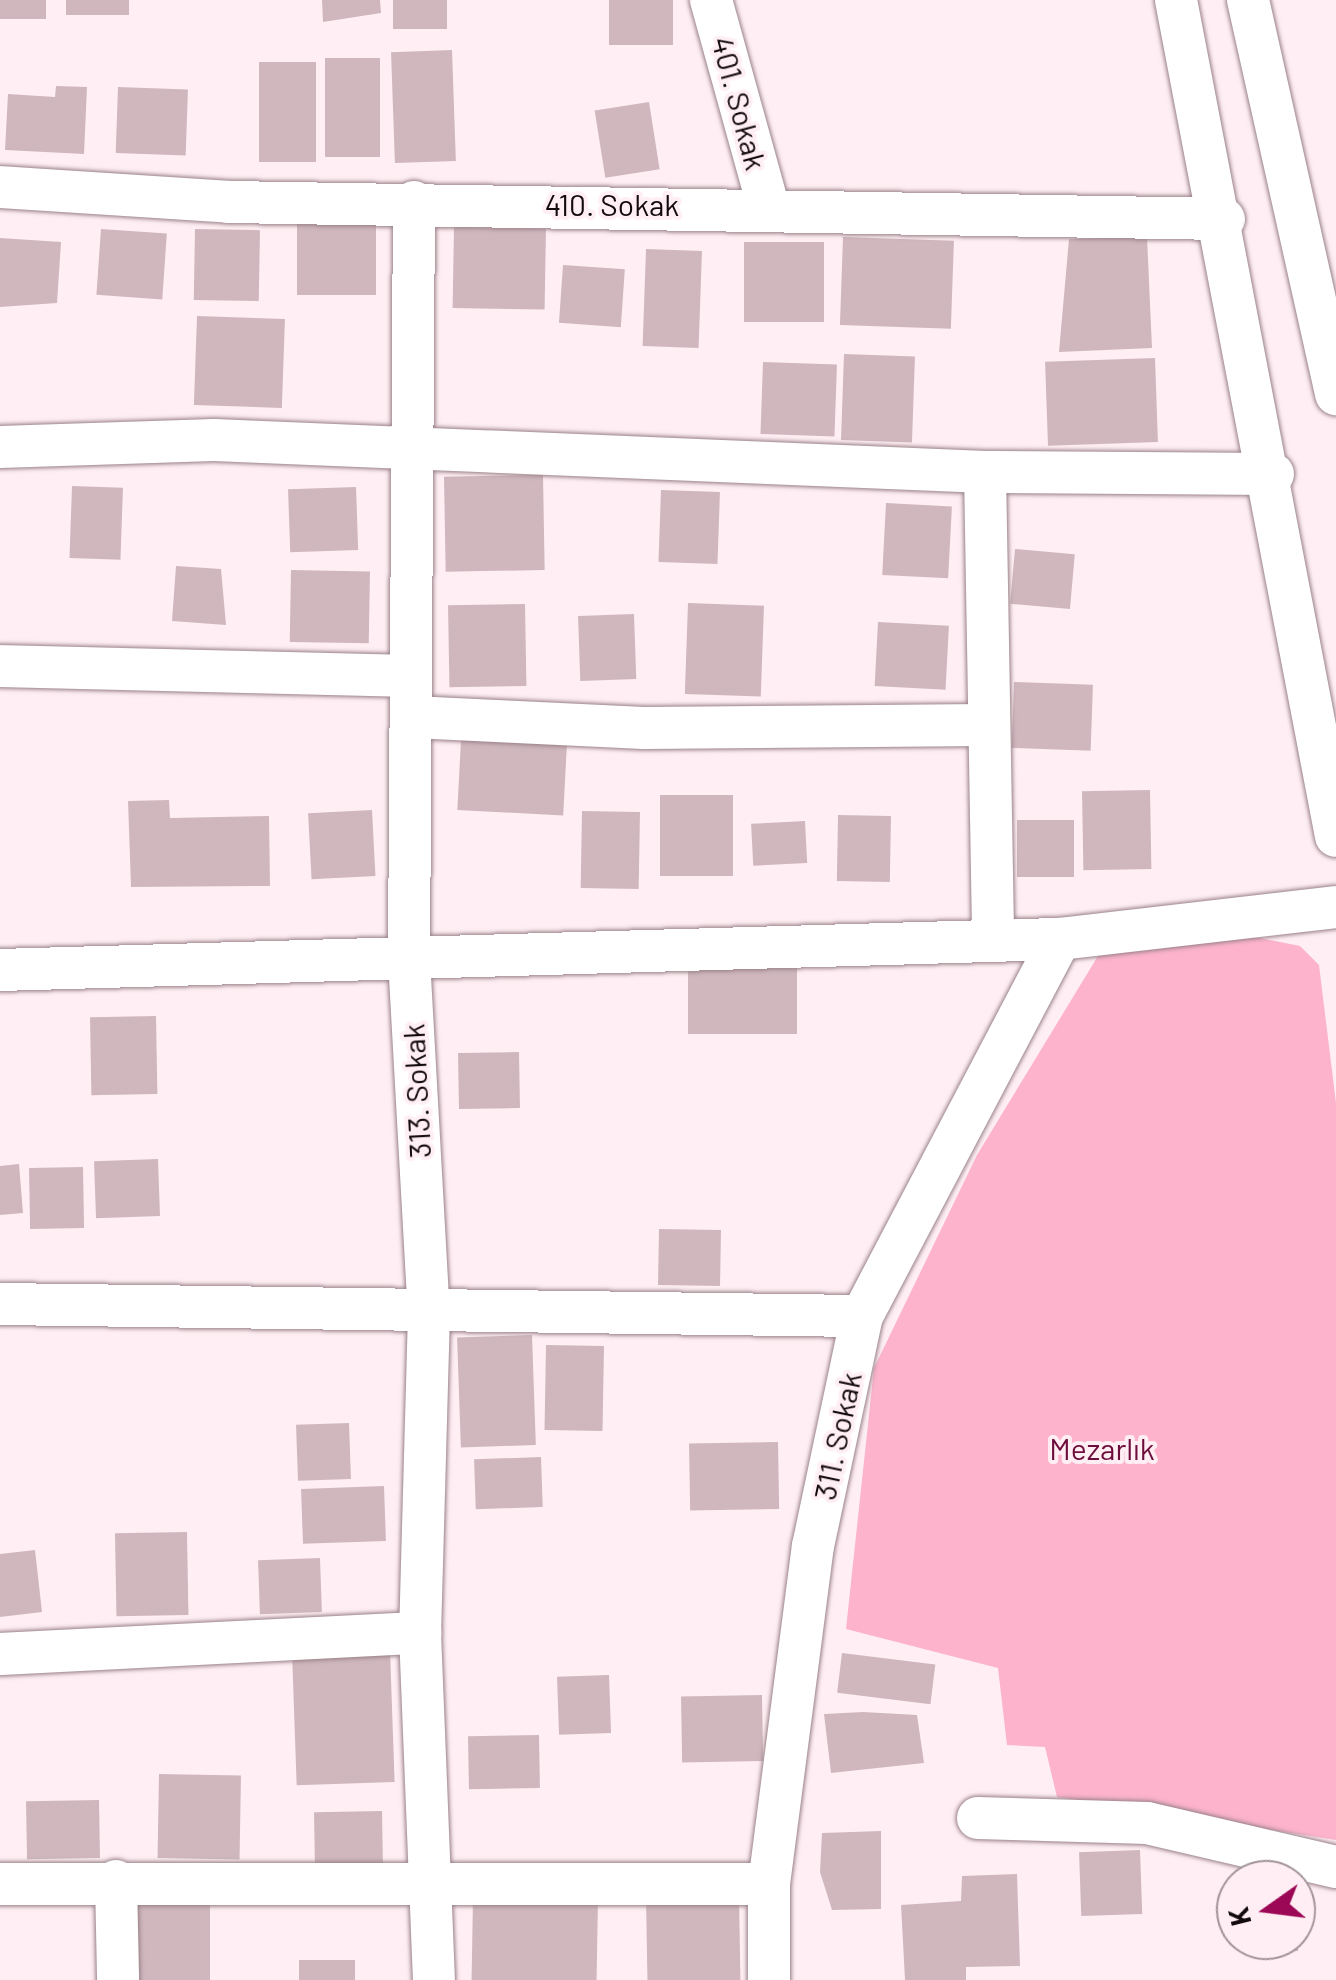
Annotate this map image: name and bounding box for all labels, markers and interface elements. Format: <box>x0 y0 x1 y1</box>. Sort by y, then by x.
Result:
street label: 401. Sokak <box>705 32 775 174</box>
street label: 410. Sokak <box>545 186 679 222</box>
street label: 313. Sokak <box>395 1023 437 1159</box>
street label: 311. Sokak <box>806 1369 868 1503</box>
park label: Mezarlık <box>1049 1430 1155 1466</box>
north arrow <box>1216 1860 1316 1960</box>
text: K <box>1220 1904 1257 1929</box>

